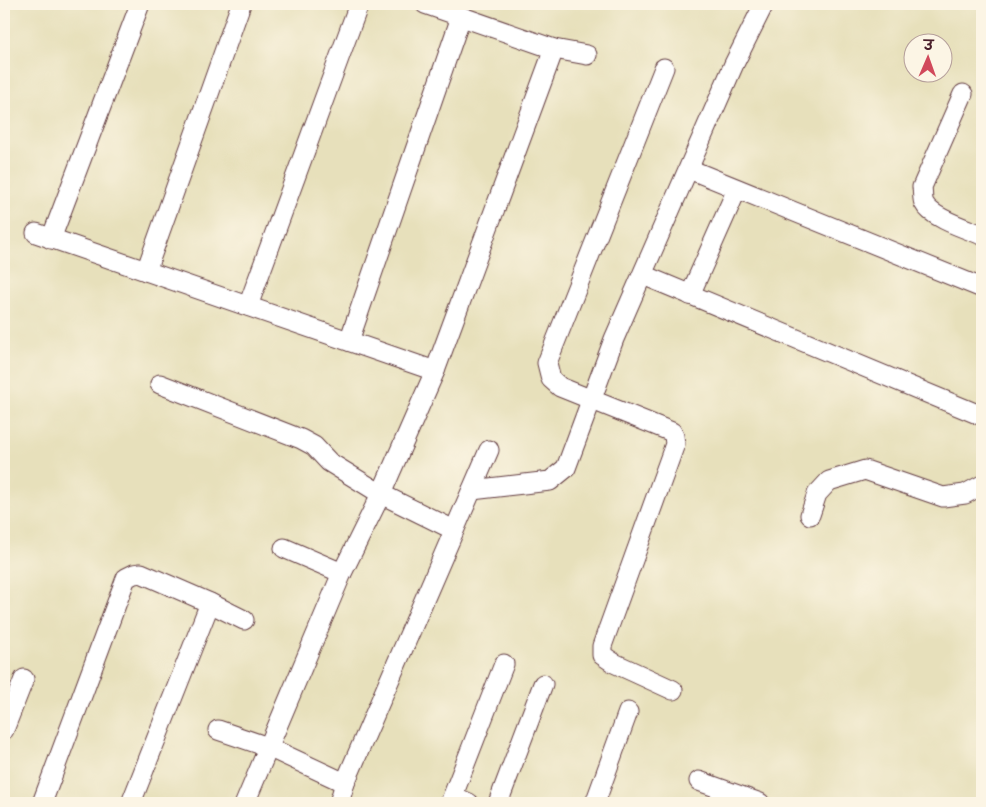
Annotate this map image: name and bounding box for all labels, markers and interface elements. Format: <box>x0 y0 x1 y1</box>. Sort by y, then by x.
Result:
north arrow <box>904 32 954 82</box>
text: उ <box>921 35 935 54</box>

